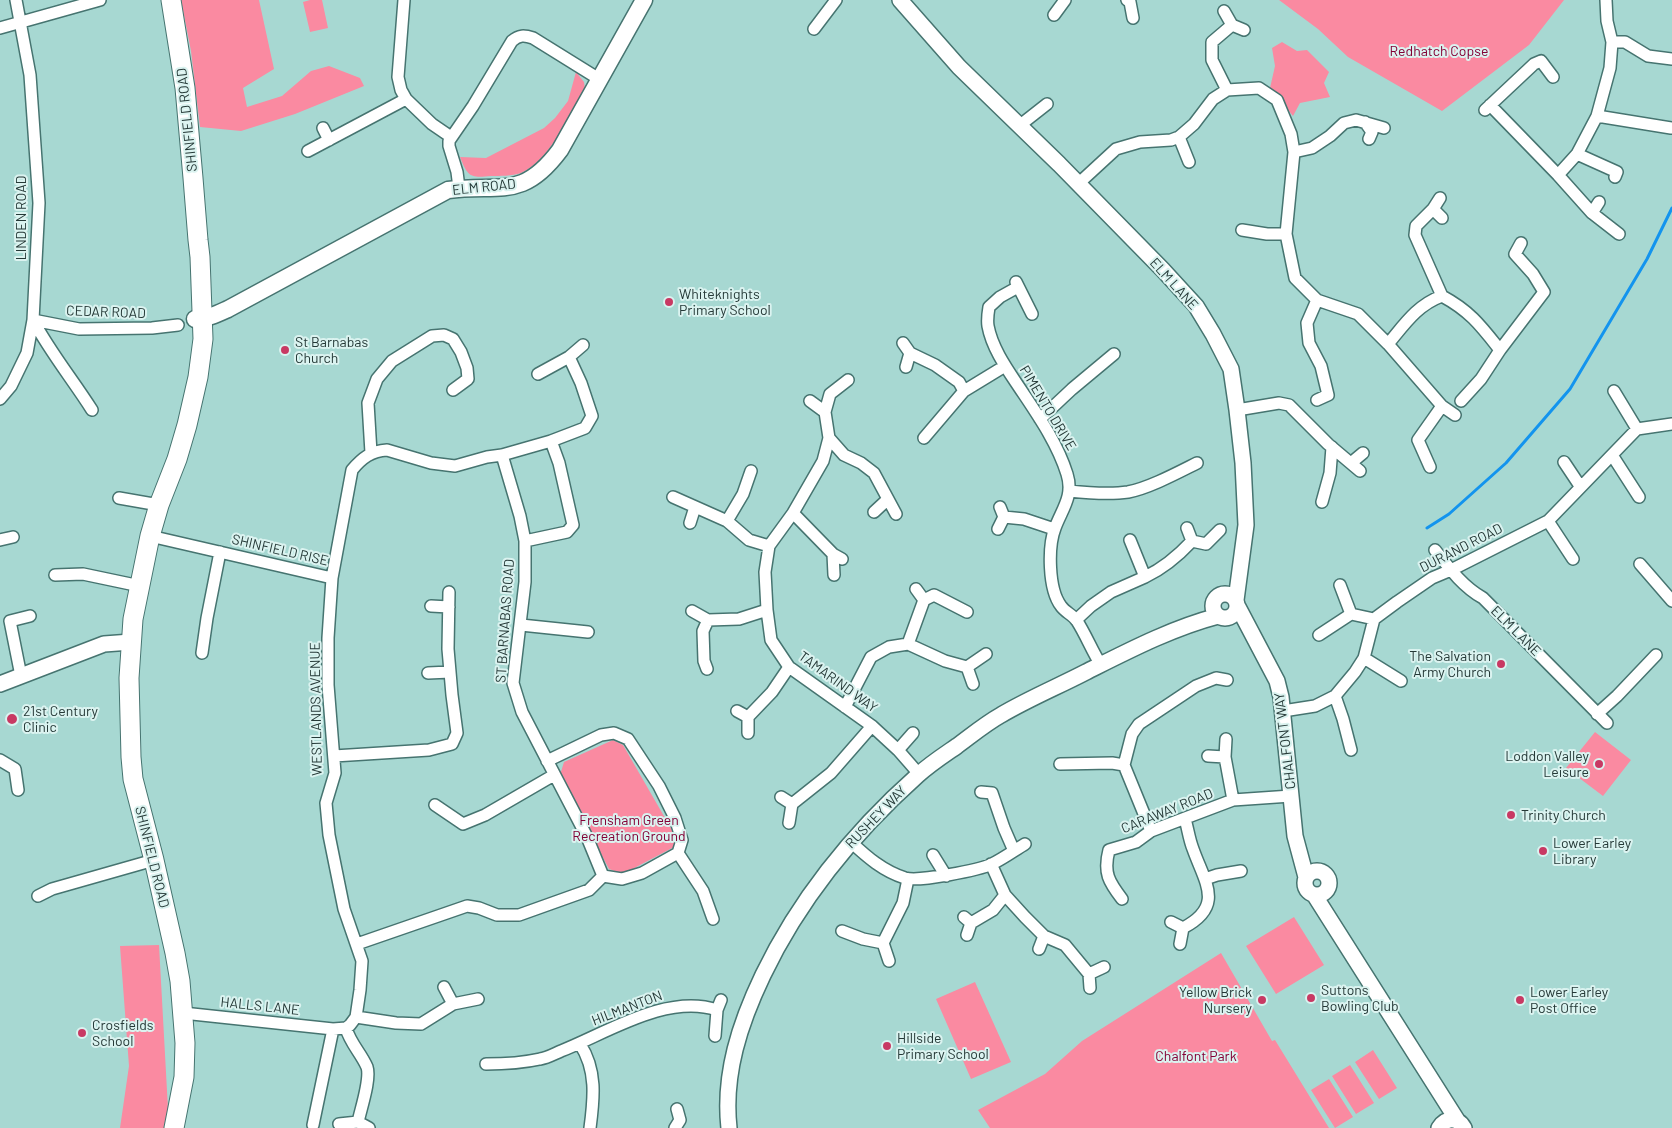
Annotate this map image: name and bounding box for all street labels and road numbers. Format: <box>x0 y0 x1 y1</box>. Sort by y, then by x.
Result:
street label: SHINFIELD ROAD <box>173 67 201 173</box>
street label: ELM ROAD <box>451 175 517 199</box>
street label: LINDEN ROAD <box>13 176 29 260</box>
street label: ELM LANE <box>1146 255 1202 313</box>
street label: CEDAR ROAD <box>66 302 146 322</box>
street label: PIMENTO DRIVE <box>1016 363 1080 453</box>
street label: DURAND ROAD <box>1417 520 1505 576</box>
street label: SHINFIELD RISE <box>230 531 330 569</box>
street label: ST BARNABAS ROAD <box>492 559 518 683</box>
street label: ELM LANE <box>1487 602 1545 660</box>
street label: WESTLANDS AVENUE <box>306 642 326 776</box>
street label: TAMARIND WAY <box>795 648 881 716</box>
street label: CHALFONT WAY <box>1271 692 1299 790</box>
street label: RUSHEY WAY <box>842 782 910 852</box>
street label: CARAWAY ROAD <box>1119 785 1215 837</box>
street label: SHINFIELD ROAD <box>131 804 173 910</box>
street label: HILMANTON <box>589 987 665 1029</box>
street label: HALLS LANE <box>220 993 300 1019</box>

